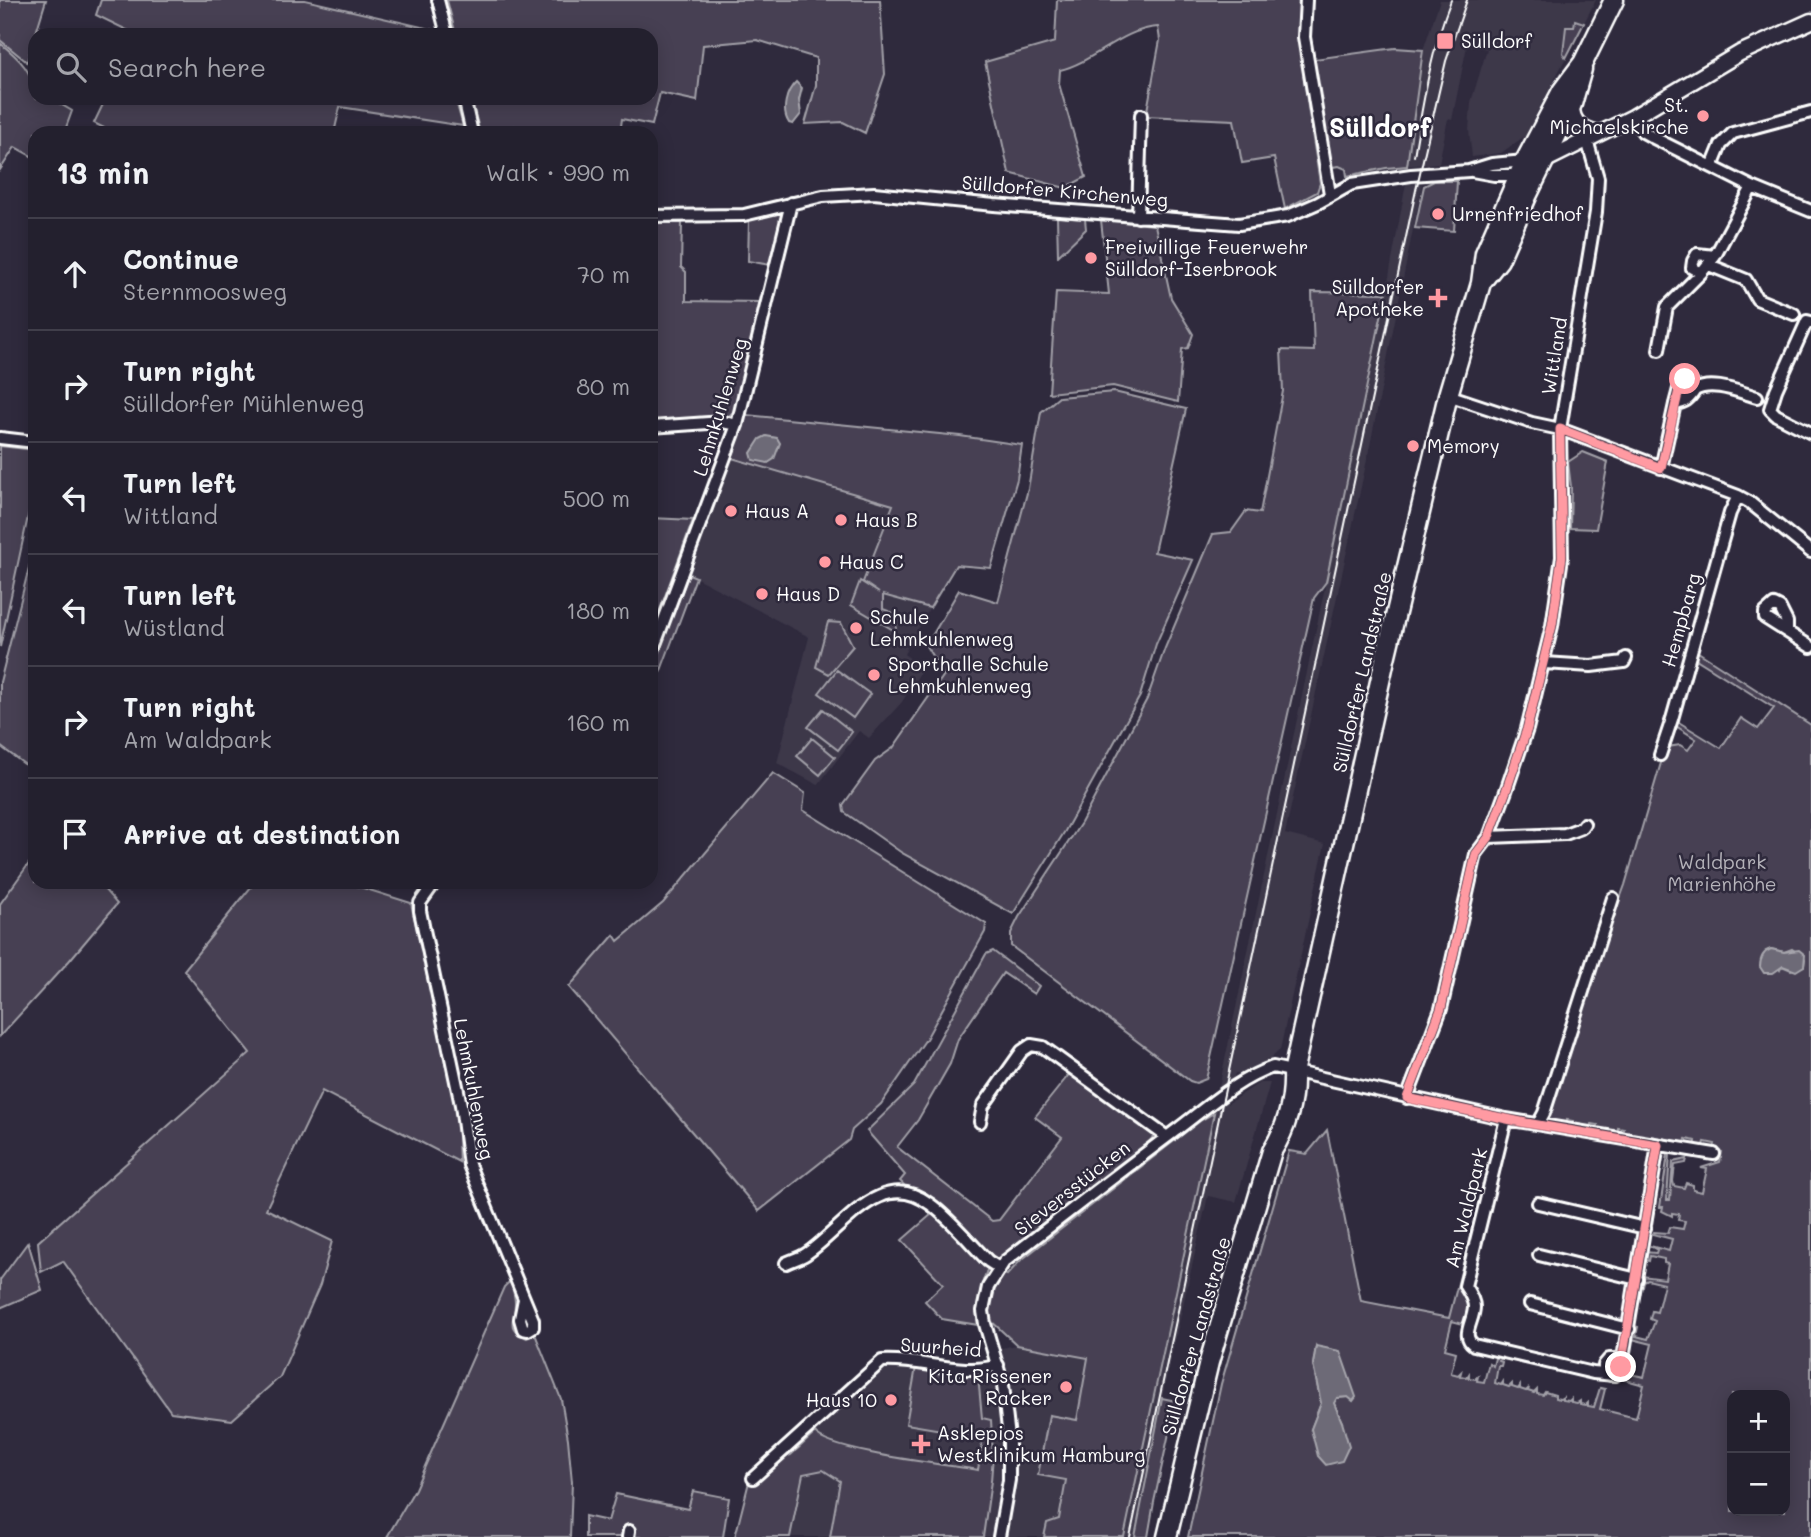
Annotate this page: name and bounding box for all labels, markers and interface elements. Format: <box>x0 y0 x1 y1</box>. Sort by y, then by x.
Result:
search box <box>28 28 658 105</box>
place label: Sülldorf <box>1461 28 1532 53</box>
marker: Sülldorf <box>1435 31 1455 51</box>
icon: search <box>52 48 90 86</box>
text: Search here <box>108 50 266 84</box>
place label: St. Michaelskirche <box>1549 92 1689 139</box>
marker: St. Michaelskirche <box>1695 108 1711 124</box>
district label: Sülldorf <box>1329 110 1432 144</box>
text: 13 min <box>56 152 149 192</box>
text: Walk · 990 m <box>486 157 630 187</box>
street label: Sülldorfer Kirchenweg <box>961 169 1169 212</box>
place label: Urnenfriedhof <box>1452 201 1584 226</box>
marker: Urnenfriedhof <box>1430 206 1446 222</box>
place label: Freiwillige Feuerwehr Sülldorf-Iserbrook <box>1105 234 1308 281</box>
text: Continue <box>123 242 239 276</box>
marker: Freiwillige Feuerwehr Sülldorf-Iserbrook <box>1083 250 1099 266</box>
icon: ahead <box>56 255 94 293</box>
text: 70 m <box>577 259 630 289</box>
place label: Sülldorfer Apotheke <box>1332 274 1424 321</box>
text: Sternmoosweg <box>123 276 287 306</box>
marker: Sülldorfer Apotheke <box>1430 290 1446 306</box>
street label: Wittland <box>1535 315 1572 397</box>
street label: Lehmkuhlenweg <box>687 335 752 479</box>
text: Turn right <box>123 354 256 388</box>
route start <box>1669 363 1700 394</box>
icon: right <box>56 367 94 405</box>
text: 80 m <box>576 371 630 401</box>
text: Sülldorfer Mühlenweg <box>123 388 364 418</box>
place label: Memory <box>1427 433 1500 458</box>
marker: Memory <box>1405 438 1421 454</box>
text: Turn left <box>123 466 236 500</box>
icon: left <box>56 479 94 517</box>
text: 500 m <box>563 483 630 513</box>
place label: Haus A <box>745 498 809 523</box>
text: Wittland <box>123 500 218 530</box>
marker: Haus A <box>723 503 739 519</box>
place label: Haus B <box>855 507 918 532</box>
marker: Haus B <box>833 512 849 528</box>
place label: Haus C <box>839 549 904 574</box>
marker: Haus C <box>817 554 833 570</box>
street label: Sülldorfer Landstraße <box>1326 569 1397 775</box>
street label: Hempbarg <box>1655 570 1706 670</box>
text: Turn left <box>123 578 236 612</box>
place label: Haus D <box>776 581 840 606</box>
marker: Haus D <box>754 586 770 602</box>
icon: left <box>56 591 94 629</box>
text: 180 m <box>566 595 630 625</box>
place label: Schule Lehmkuhlenweg <box>870 604 1013 651</box>
text: Wüstland <box>123 612 225 642</box>
marker: Schule Lehmkuhlenweg <box>848 620 864 636</box>
place label: Sporthalle Schule Lehmkuhlenweg <box>888 651 1049 698</box>
marker: Sporthalle Schule Lehmkuhlenweg <box>866 667 882 683</box>
text: Turn right <box>123 690 256 724</box>
icon: right <box>56 703 94 741</box>
text: 160 m <box>566 707 630 737</box>
text: Am Waldpark <box>123 724 272 754</box>
icon: arrive <box>56 815 94 853</box>
text: Arrive at destination <box>123 817 400 851</box>
park label: Waldpark Marienhöhe <box>1667 849 1777 896</box>
street label: Lehmkuhlenweg <box>449 1016 500 1162</box>
street label: Sieversstücken <box>1009 1135 1135 1241</box>
street label: Am Waldpark <box>1439 1145 1493 1271</box>
street label: Sülldorfer Landstraße <box>1155 1234 1236 1438</box>
street label: Suurheid <box>900 1331 982 1362</box>
route end <box>1605 1351 1636 1382</box>
place label: Kita Rissener Racker <box>928 1363 1052 1410</box>
marker: Kita Rissener Racker <box>1058 1379 1074 1395</box>
place label: Haus 10 <box>806 1387 877 1412</box>
map controls <box>1727 1390 1790 1516</box>
button: + <box>1727 1390 1790 1453</box>
marker: Haus 10 <box>883 1392 899 1408</box>
place label: Asklepios Westklinikum Hamburg <box>937 1420 1145 1467</box>
marker: Asklepios Westklinikum Hamburg <box>911 1434 931 1454</box>
button: − <box>1727 1453 1790 1516</box>

